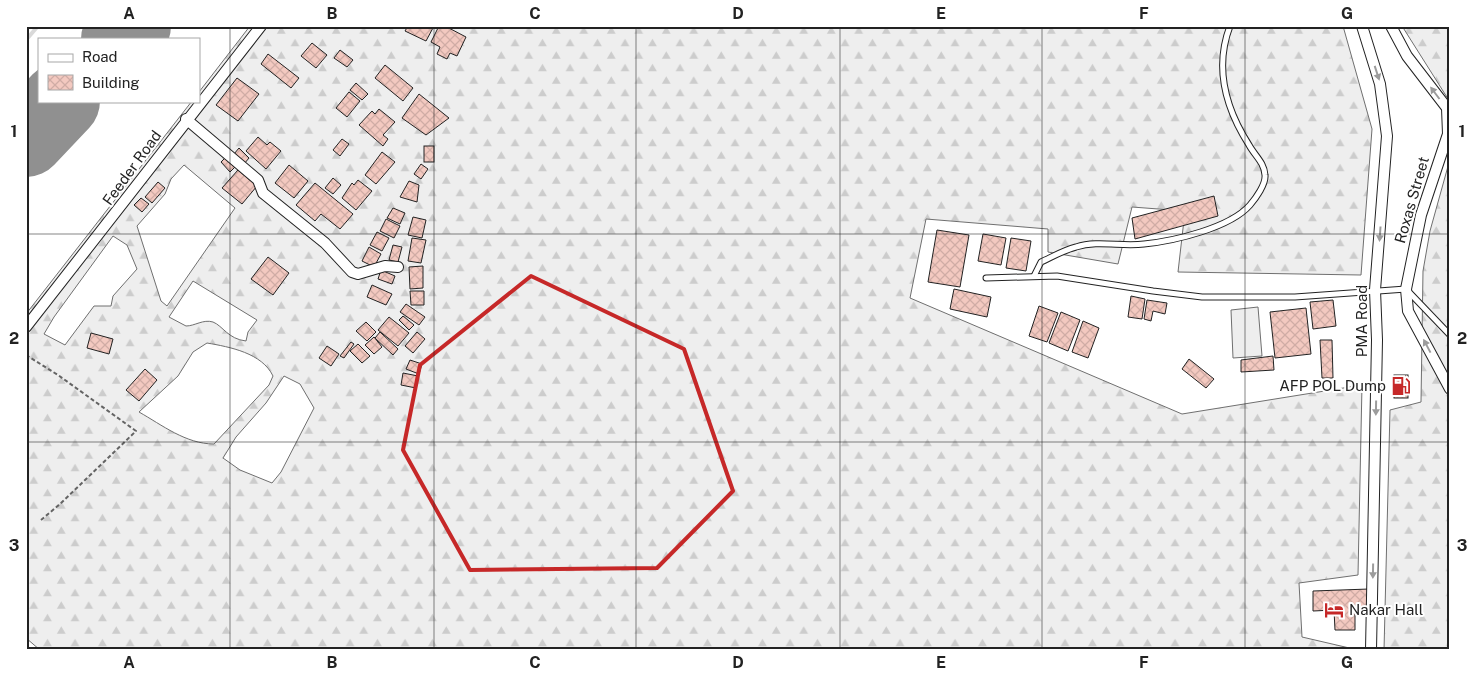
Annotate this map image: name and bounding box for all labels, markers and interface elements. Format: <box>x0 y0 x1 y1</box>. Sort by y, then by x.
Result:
text: A <box>123 4 135 23</box>
text: B <box>327 4 338 23</box>
text: C <box>529 4 541 23</box>
text: D <box>732 4 744 23</box>
text: E <box>936 4 946 23</box>
text: F <box>1139 4 1149 23</box>
text: G <box>1341 4 1353 23</box>
legend <box>38 38 200 102</box>
text: Road <box>82 48 118 65</box>
one-way arrow <box>1373 65 1381 80</box>
text: Building <box>82 74 140 91</box>
one-way arrow <box>1430 86 1440 100</box>
text: 1 <box>11 122 17 141</box>
text: 1 <box>1459 122 1465 141</box>
street label: Feeder Road <box>99 127 164 208</box>
street label: Roxas Street <box>1391 154 1432 245</box>
one-way arrow <box>1375 226 1383 242</box>
street label: PMA Road <box>1353 285 1370 357</box>
text: 2 <box>9 329 19 348</box>
text: 2 <box>1457 329 1467 348</box>
one-way arrow <box>1423 339 1431 353</box>
fuel station icon: AFP POL Dump <box>1390 375 1412 397</box>
place label: AFP POL Dump <box>1279 377 1386 394</box>
one-way arrow <box>1372 401 1380 417</box>
text: 3 <box>9 536 19 555</box>
text: 3 <box>1457 536 1467 555</box>
one-way arrow <box>1369 563 1377 579</box>
hotel icon: Nakar Hall <box>1323 599 1345 621</box>
place label: Nakar Hall <box>1349 601 1423 618</box>
text: A <box>123 653 135 672</box>
text: B <box>327 653 338 672</box>
text: C <box>529 653 541 672</box>
text: D <box>732 653 744 672</box>
text: E <box>936 653 946 672</box>
text: F <box>1139 653 1149 672</box>
text: G <box>1341 653 1353 672</box>

